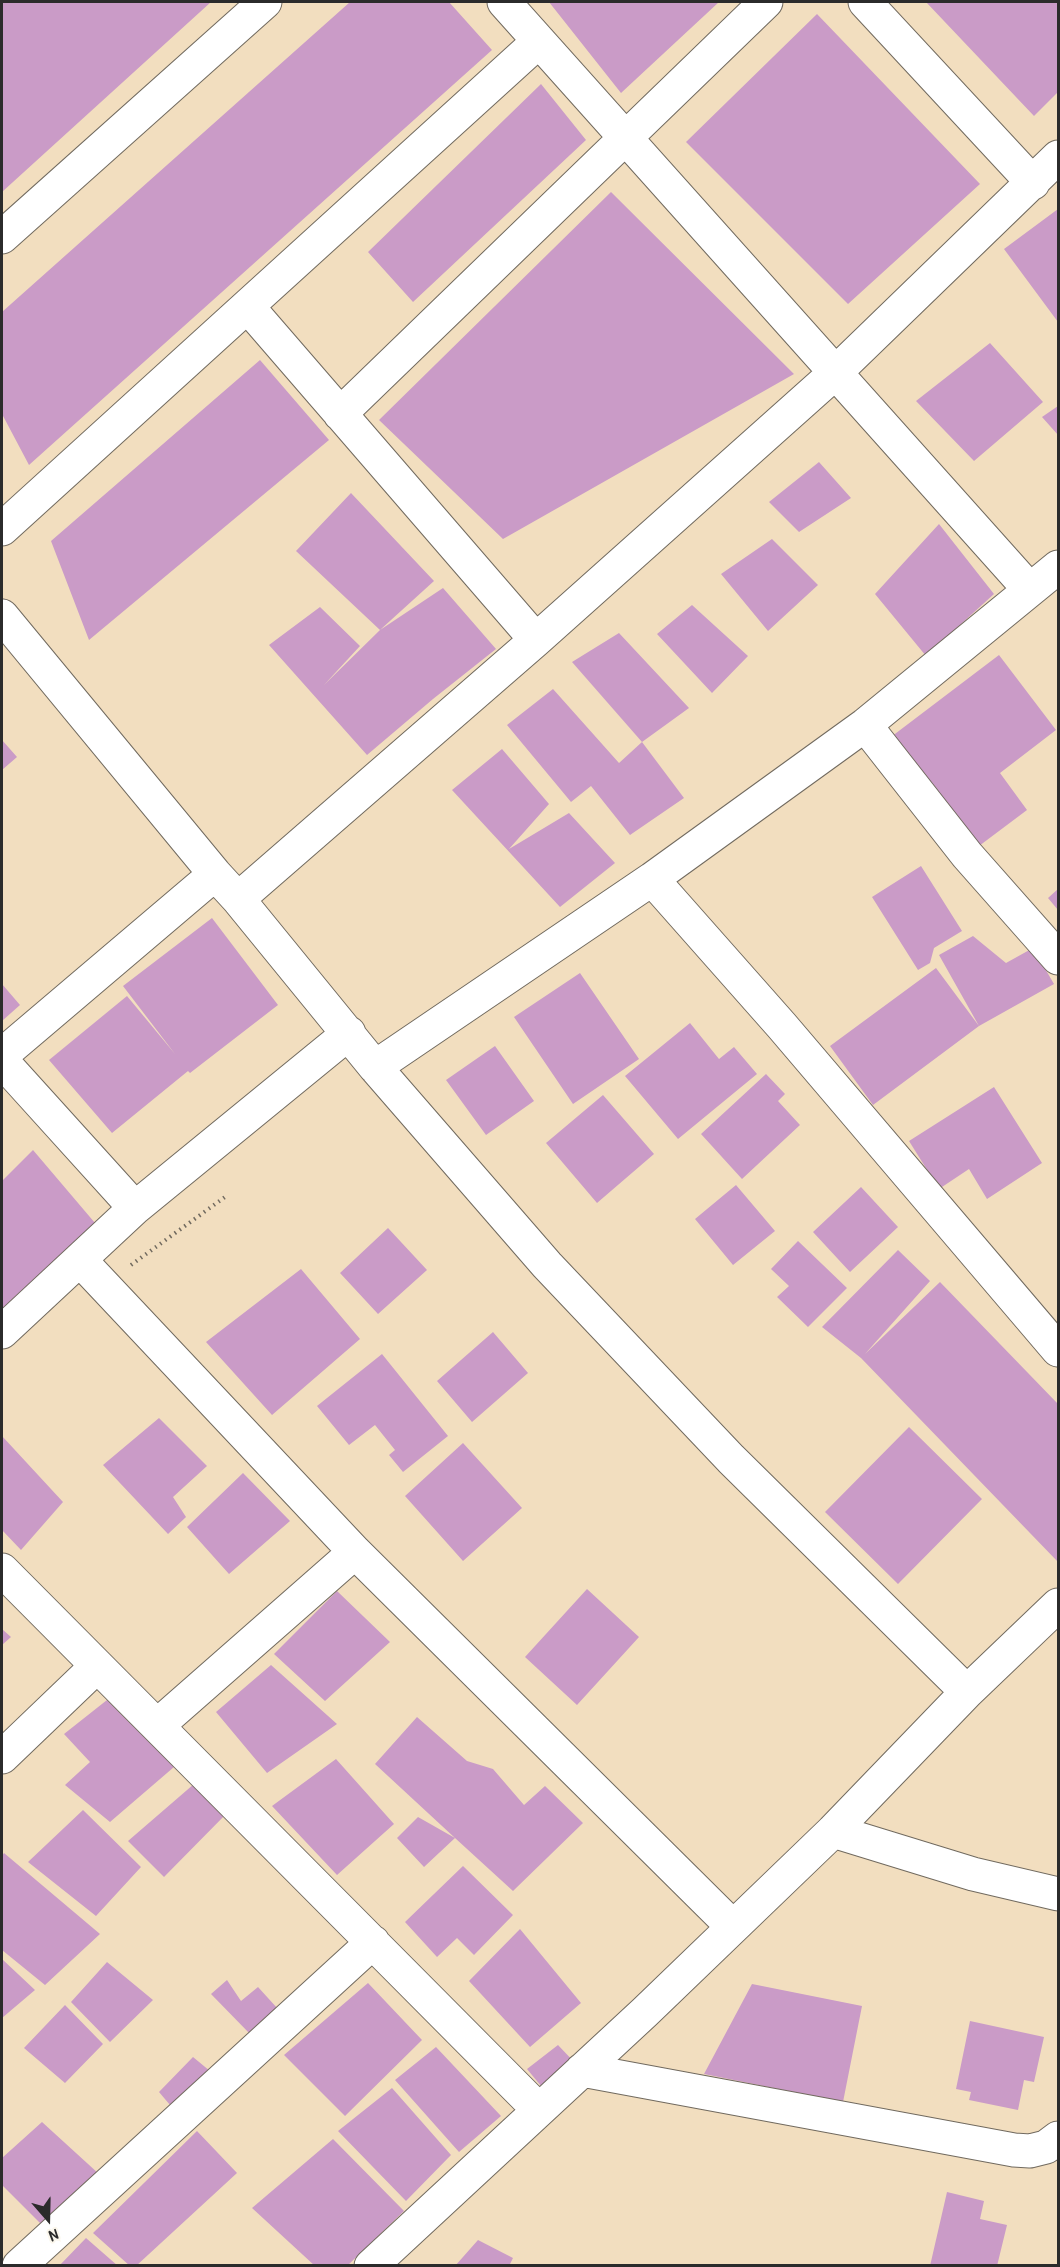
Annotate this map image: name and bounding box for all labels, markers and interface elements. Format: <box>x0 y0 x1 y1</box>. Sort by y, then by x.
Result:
north arrow <box>18 2189 78 2249</box>
text: N <box>46 2224 62 2248</box>

